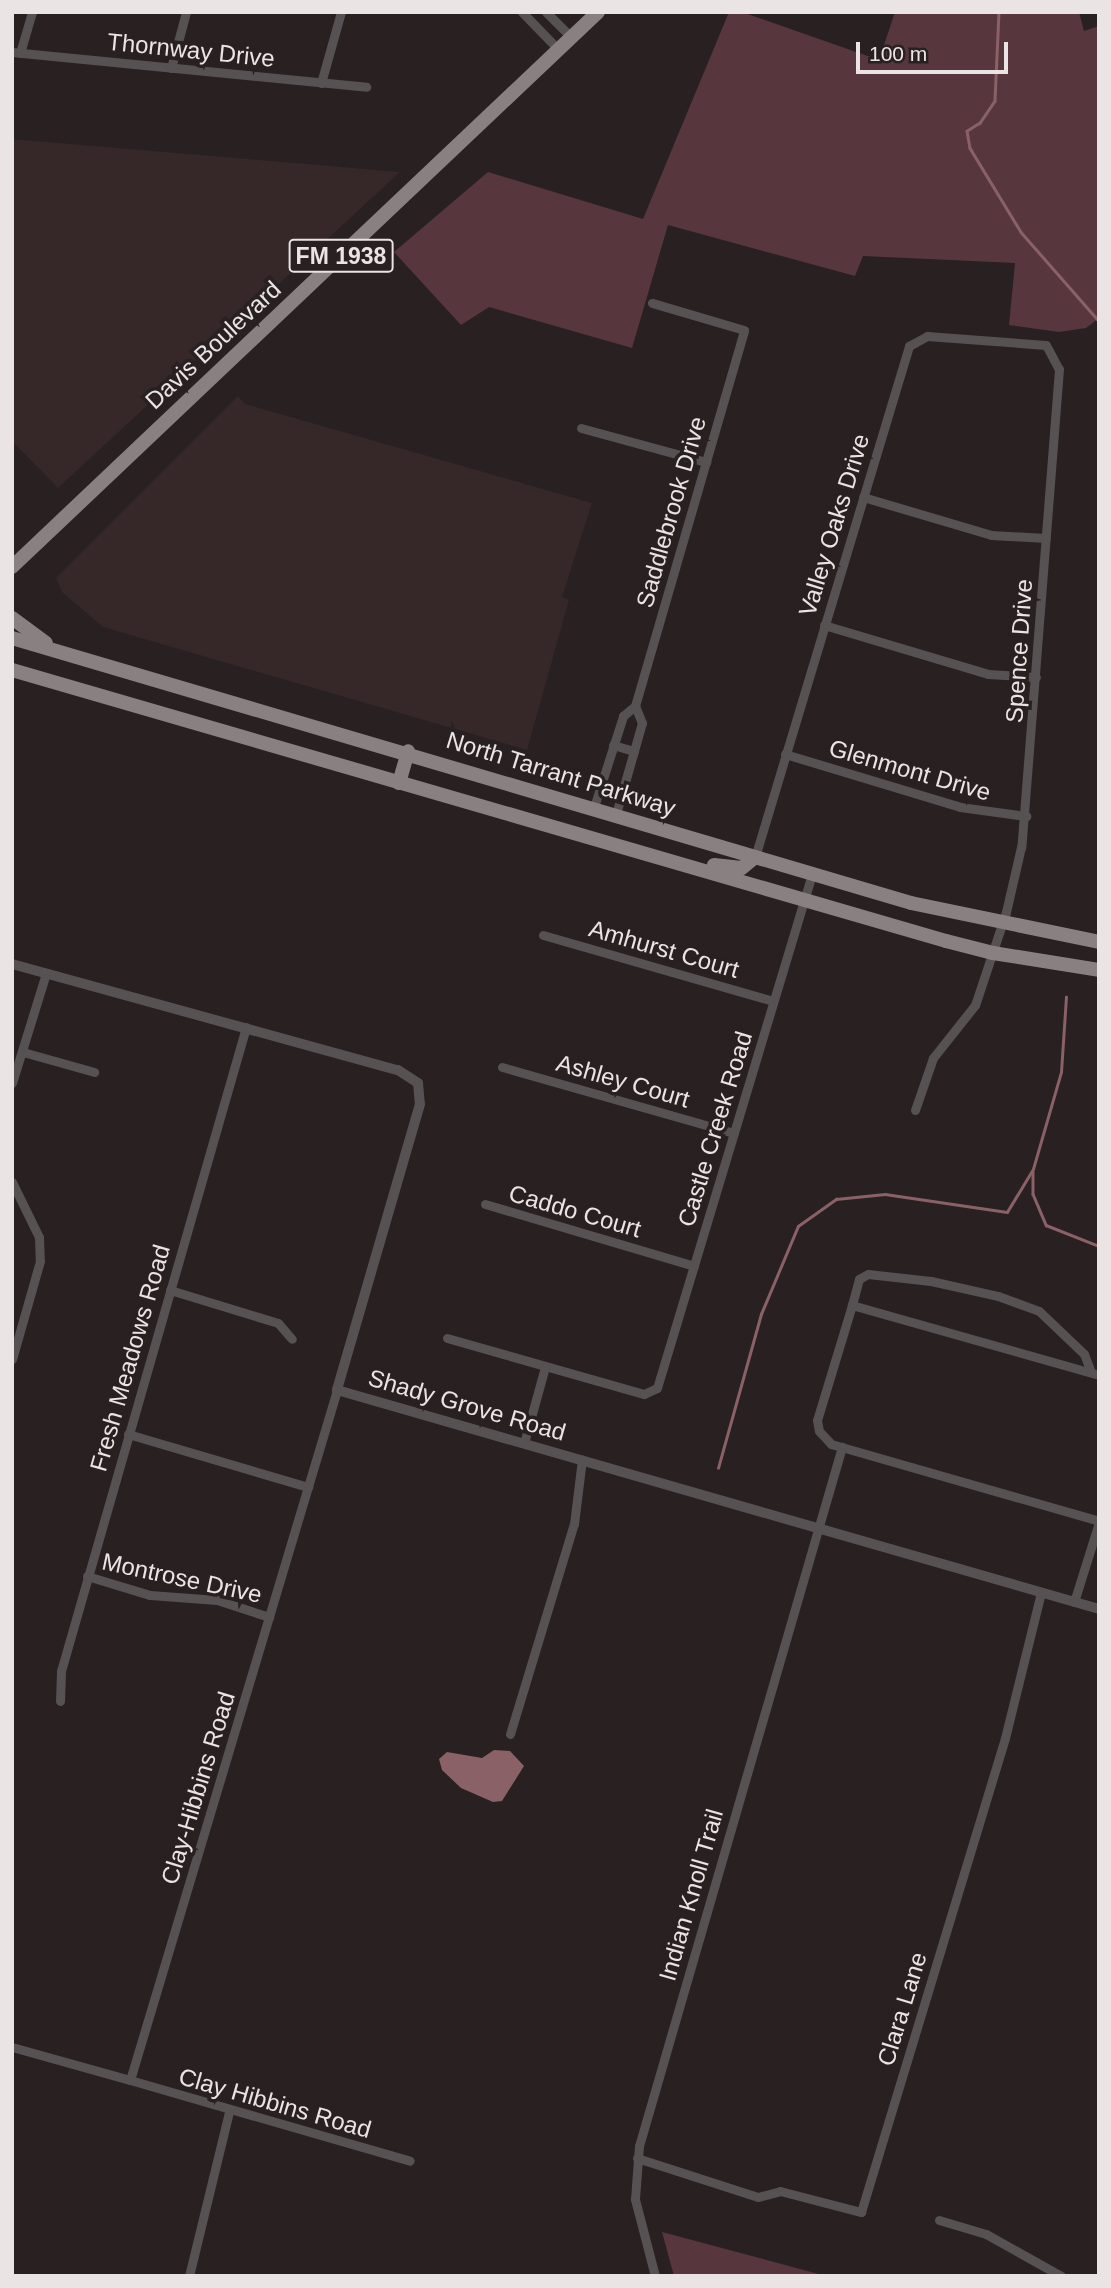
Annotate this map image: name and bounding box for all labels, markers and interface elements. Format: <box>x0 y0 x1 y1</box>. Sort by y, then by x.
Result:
street label: Thornway Drive <box>106 27 276 73</box>
scale bar <box>859 28 1011 72</box>
text: 100 m <box>869 42 927 65</box>
road number: FM 1938 <box>288 236 394 276</box>
street label: Davis Boulevard <box>139 275 287 415</box>
street label: Saddlebrook Drive <box>630 413 712 611</box>
street label: Valley Oaks Drive <box>793 430 875 620</box>
street label: Spence Drive <box>1000 578 1038 724</box>
street label: North Tarrant Parkway <box>443 725 679 823</box>
street label: Glenmont Drive <box>826 733 994 807</box>
street label: Amhurst Court <box>586 914 742 984</box>
street label: Castle Creek Road <box>672 1028 758 1230</box>
street label: Ashley Court <box>553 1048 693 1114</box>
street label: Caddo Court <box>506 1178 644 1244</box>
street label: Fresh Meadows Road <box>84 1241 176 1475</box>
street label: Shady Grove Road <box>365 1363 569 1447</box>
street label: Montrose Drive <box>99 1547 265 1609</box>
street label: Clay-Hibbins Road <box>155 1688 241 1888</box>
street label: Indian Knoll Trail <box>653 1806 729 1984</box>
street label: Clara Lane <box>871 1949 933 2069</box>
street label: Clay Hibbins Road <box>175 2062 375 2144</box>

